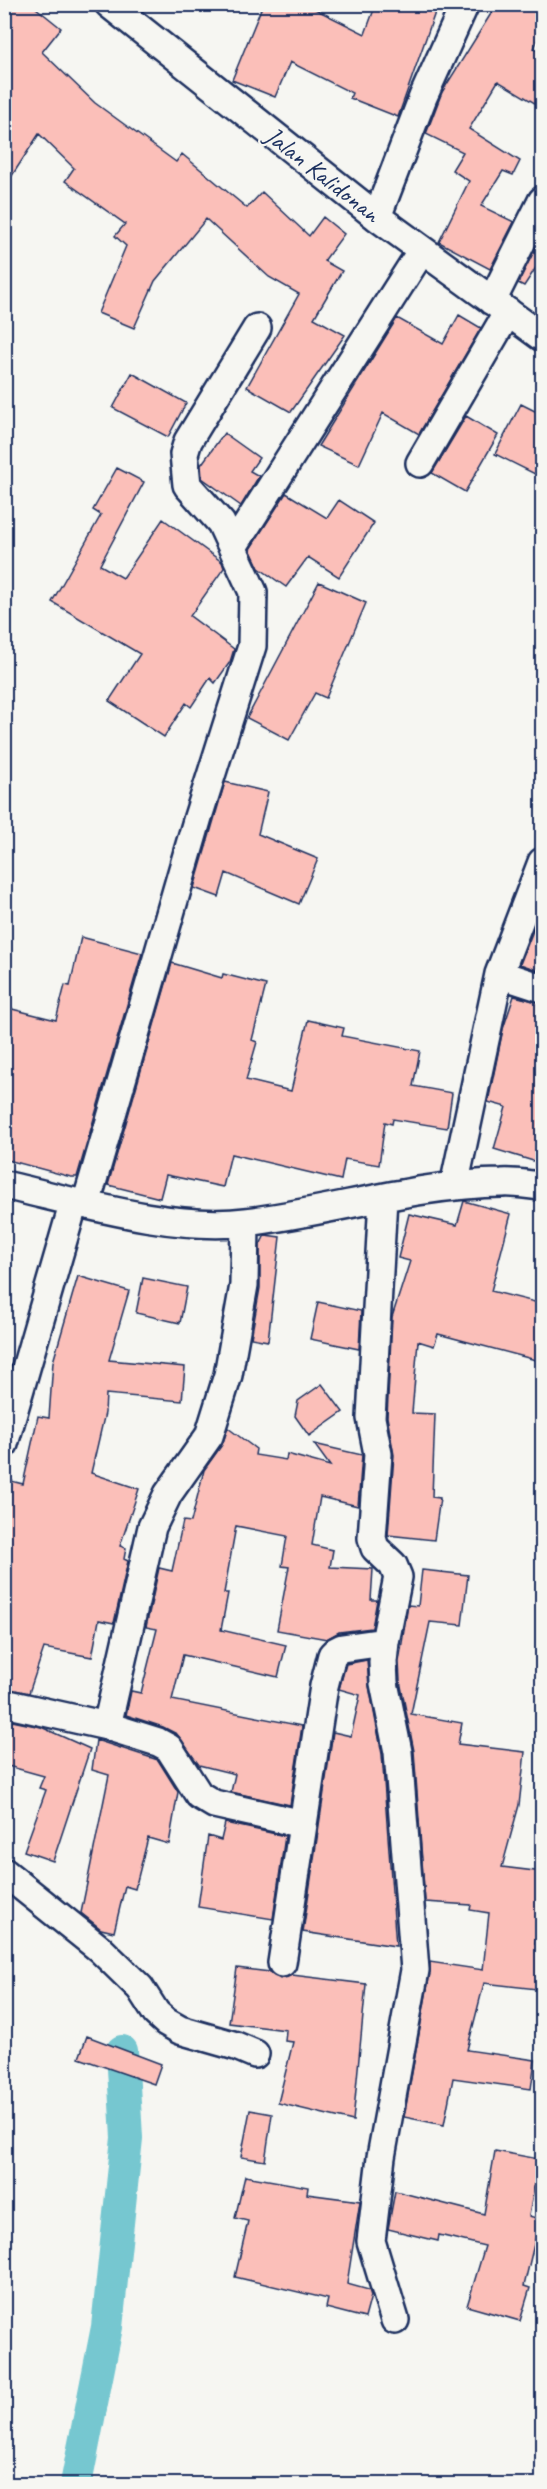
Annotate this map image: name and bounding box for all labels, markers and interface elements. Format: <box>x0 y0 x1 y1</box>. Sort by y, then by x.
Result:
street label: Jalan Kalidonan <box>257 118 388 230</box>

